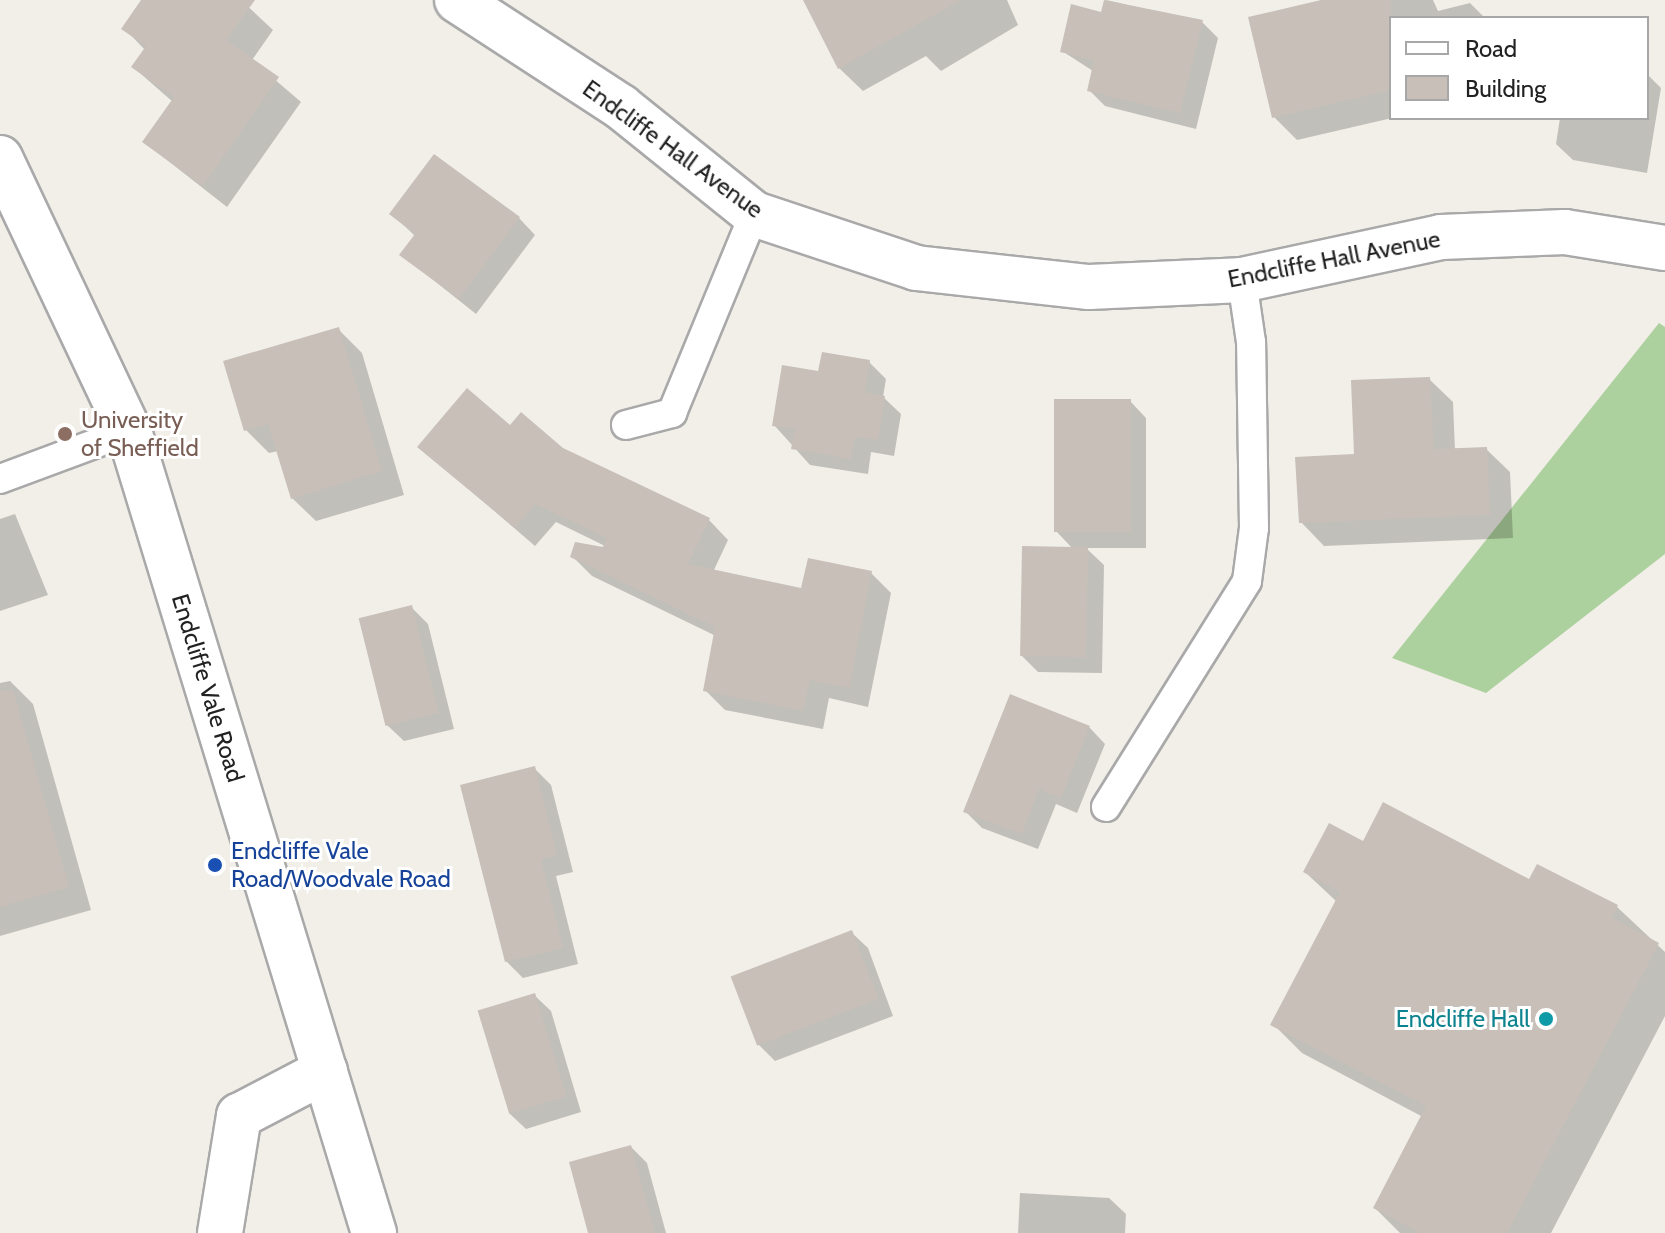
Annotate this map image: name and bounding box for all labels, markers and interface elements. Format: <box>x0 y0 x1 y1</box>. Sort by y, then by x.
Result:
legend <box>1389 16 1649 120</box>
text: Road <box>1465 34 1517 63</box>
street label: Endcliffe Hall Avenue <box>577 74 769 224</box>
text: Building <box>1465 74 1546 103</box>
street label: Endcliffe Hall Avenue <box>1225 224 1443 294</box>
place label: University of Sheffield <box>81 406 199 462</box>
marker: University of Sheffield <box>56 425 74 443</box>
street label: Endcliffe Vale Road <box>166 590 250 786</box>
place label: Endcliffe Vale Road/Woodvale Road <box>231 837 451 893</box>
marker: Endcliffe Vale Road/Woodvale Road <box>206 856 224 874</box>
place label: Endcliffe Hall <box>1396 1005 1530 1033</box>
marker: Endcliffe Hall <box>1537 1010 1555 1028</box>

